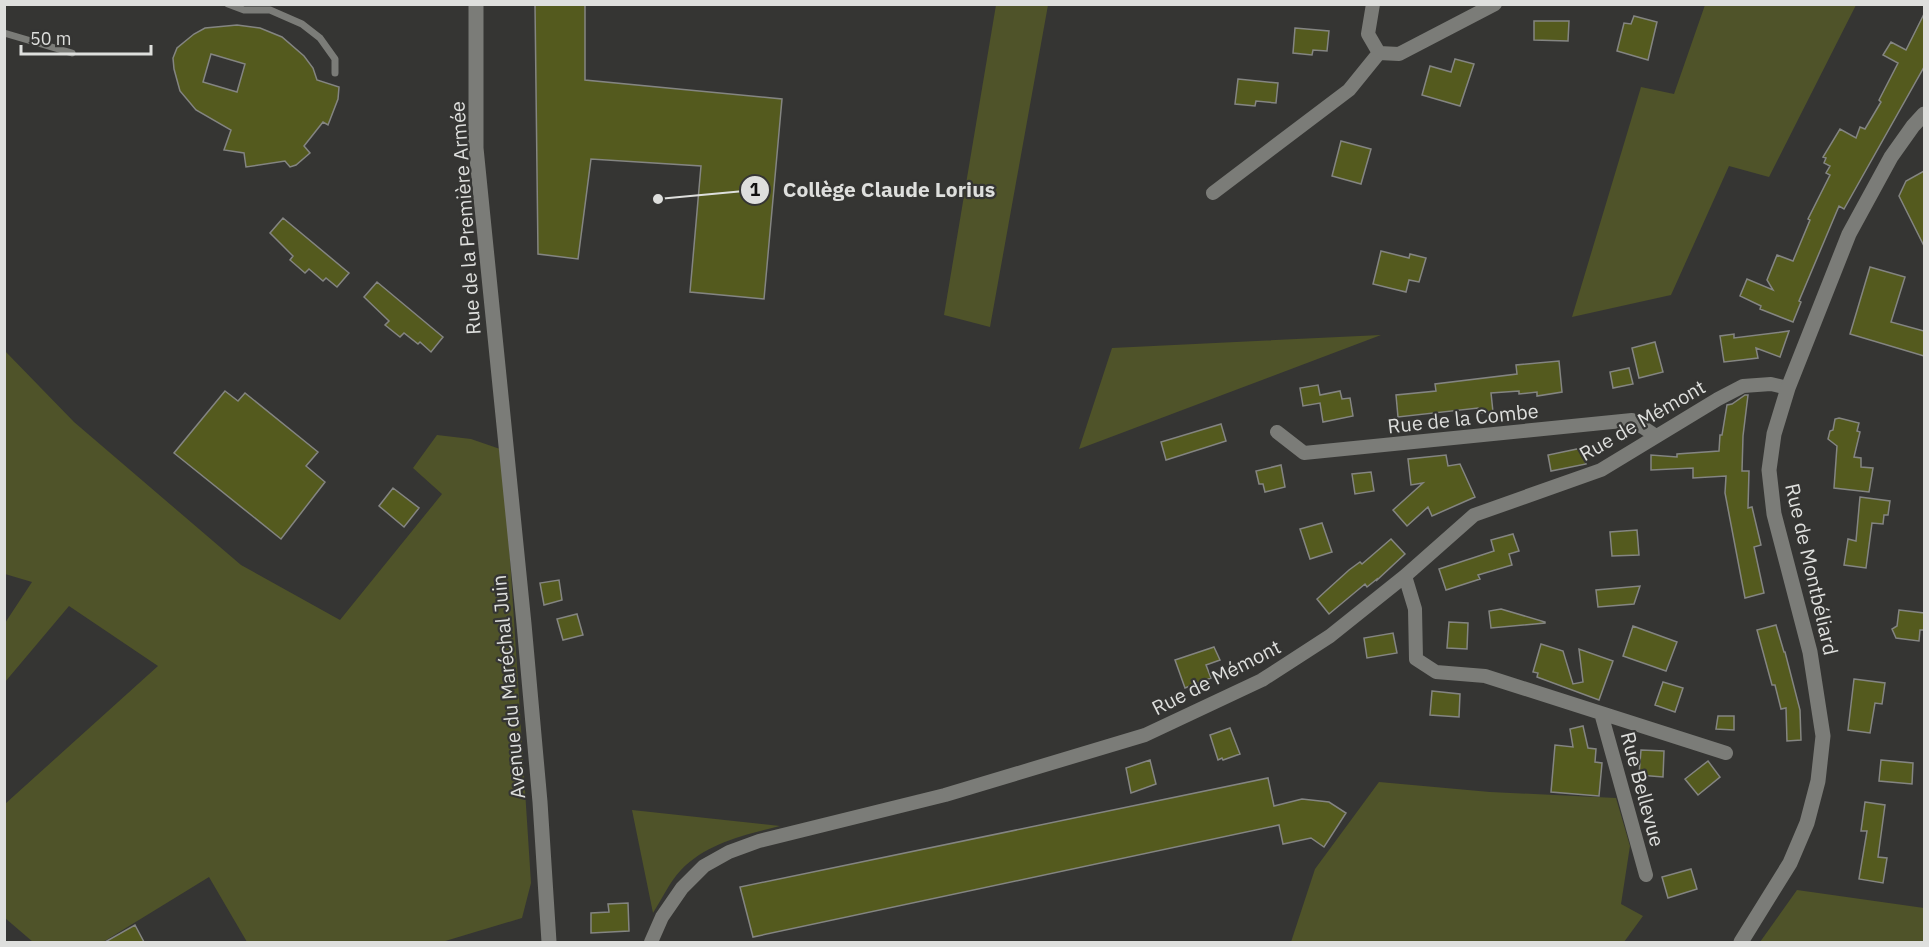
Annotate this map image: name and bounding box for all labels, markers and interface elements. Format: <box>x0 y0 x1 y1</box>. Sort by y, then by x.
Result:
scale bar <box>21 18 152 56</box>
text: 50 m <box>30 27 72 50</box>
street label: Rue de la Première Armée <box>443 100 487 336</box>
callout: Collège Claude Lorius <box>740 170 1007 209</box>
text: Collège Claude Lorius <box>783 175 995 203</box>
text: 1 <box>750 178 761 201</box>
street label: Rue de Mémont <box>1574 373 1710 467</box>
street label: Rue de la Combe <box>1386 397 1540 439</box>
street label: Rue de Montbéliard <box>1779 480 1845 658</box>
street label: Avenue du Maréchal Juin <box>485 574 531 800</box>
street label: Rue de Mémont <box>1147 633 1285 721</box>
street label: Rue Bellevue <box>1615 729 1671 849</box>

